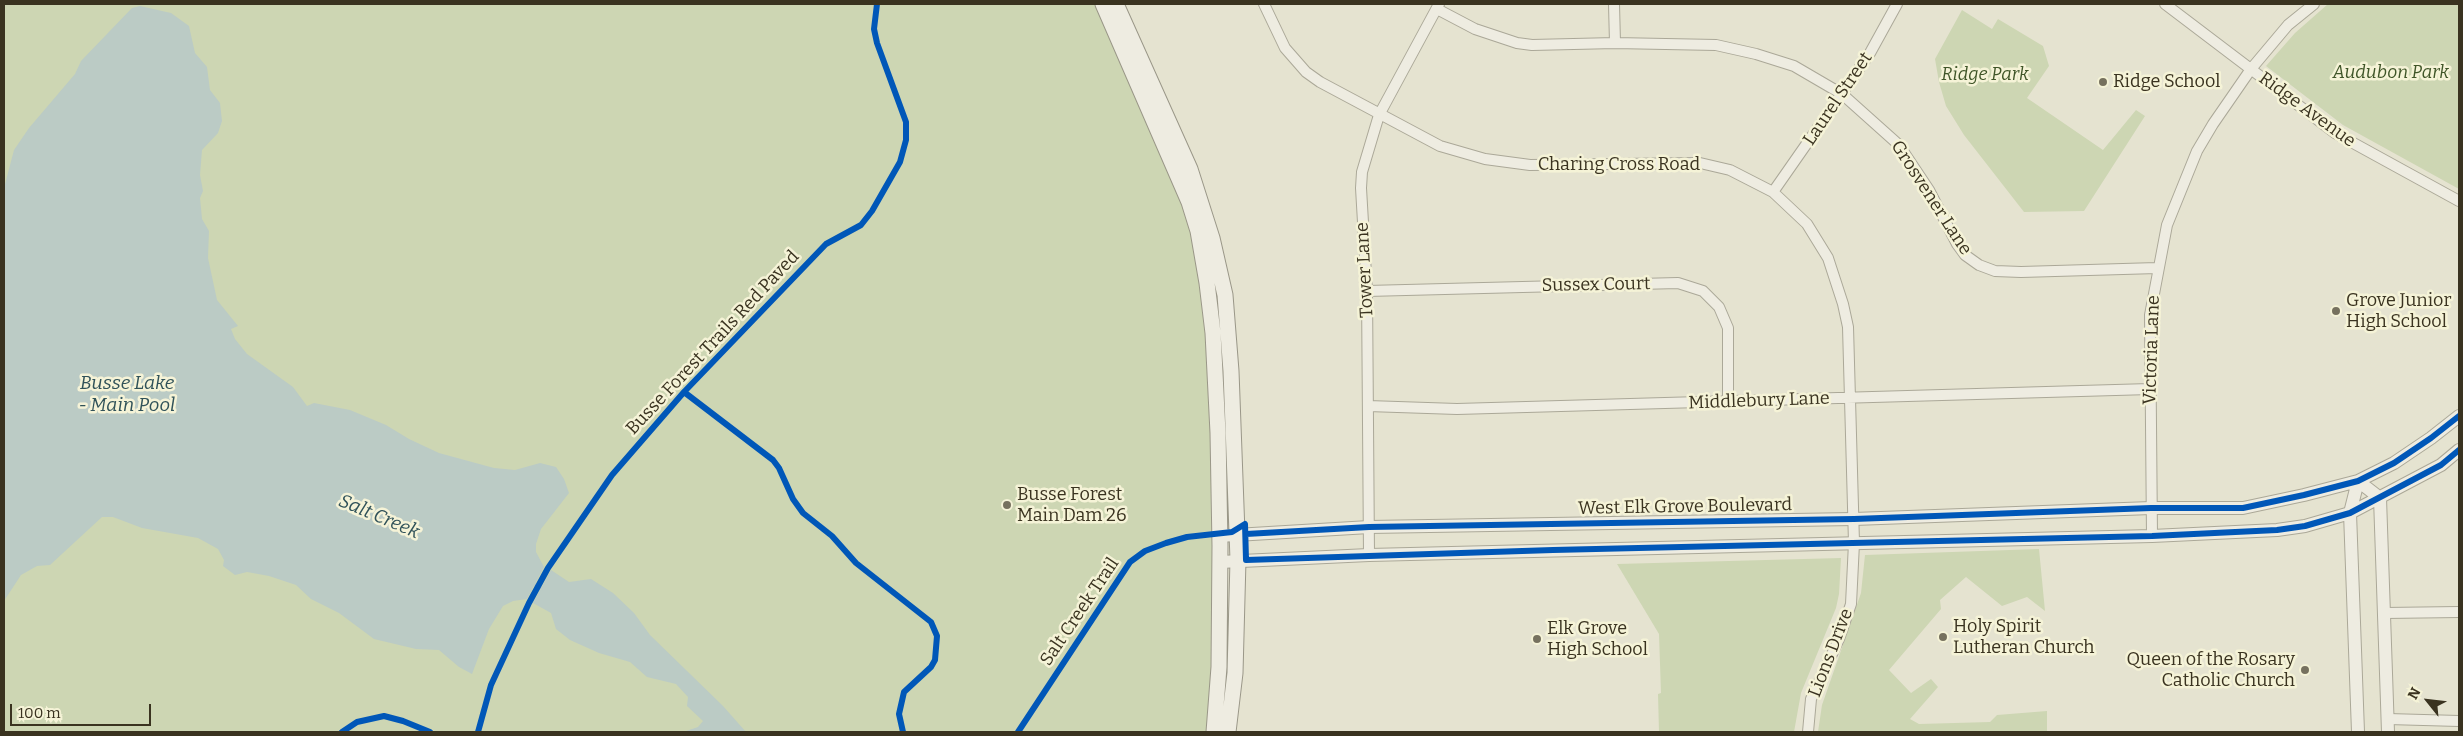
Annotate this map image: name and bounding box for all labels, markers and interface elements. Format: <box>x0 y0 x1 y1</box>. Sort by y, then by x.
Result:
street label: Laurel Street <box>1799 48 1877 150</box>
park label: Audubon Park <box>2333 62 2449 84</box>
park label: Ridge Park <box>1941 64 2029 86</box>
street label: Ridge Avenue <box>2254 68 2360 152</box>
place label: Ridge School <box>2113 71 2220 93</box>
marker: Ridge School <box>2097 76 2109 88</box>
street label: Grosvener Lane <box>1886 137 1976 259</box>
street label: Charing Cross Road <box>1538 154 1700 176</box>
street label: Tower Lane <box>1352 222 1378 318</box>
street label: Busse Forest Trails Red Paved <box>622 246 804 440</box>
street label: Sussex Court <box>1541 273 1651 297</box>
place label: Grove Junior High School <box>2346 290 2451 332</box>
street label: Victoria Lane <box>2139 295 2165 405</box>
marker: Grove Junior High School <box>2330 305 2342 317</box>
water label: Busse Lake - Main Pool <box>79 373 175 417</box>
street label: Middlebury Lane <box>1688 388 1830 414</box>
place label: Busse Forest Main Dam 26 <box>1017 484 1126 526</box>
water label: Salt Creek <box>335 490 423 544</box>
street label: West Elk Grove Boulevard <box>1578 494 1792 520</box>
marker: Busse Forest Main Dam 26 <box>1001 499 1013 511</box>
street label: Salt Creek Trail <box>1036 554 1124 670</box>
street label: Lions Drive <box>1804 606 1858 700</box>
place label: Holy Spirit Lutheran Church <box>1953 616 2094 659</box>
place label: Elk Grove High School <box>1547 618 1648 660</box>
marker: Holy Spirit Lutheran Church <box>1937 631 1949 643</box>
marker: Elk Grove High School <box>1531 633 1543 645</box>
place label: Queen of the Rosary Catholic Church <box>2127 649 2295 692</box>
marker: Queen of the Rosary Catholic Church <box>2299 664 2311 676</box>
north arrow <box>2403 676 2453 726</box>
text: N <box>2404 685 2424 702</box>
scale bar <box>12 694 154 726</box>
text: 100 m <box>18 704 61 722</box>

